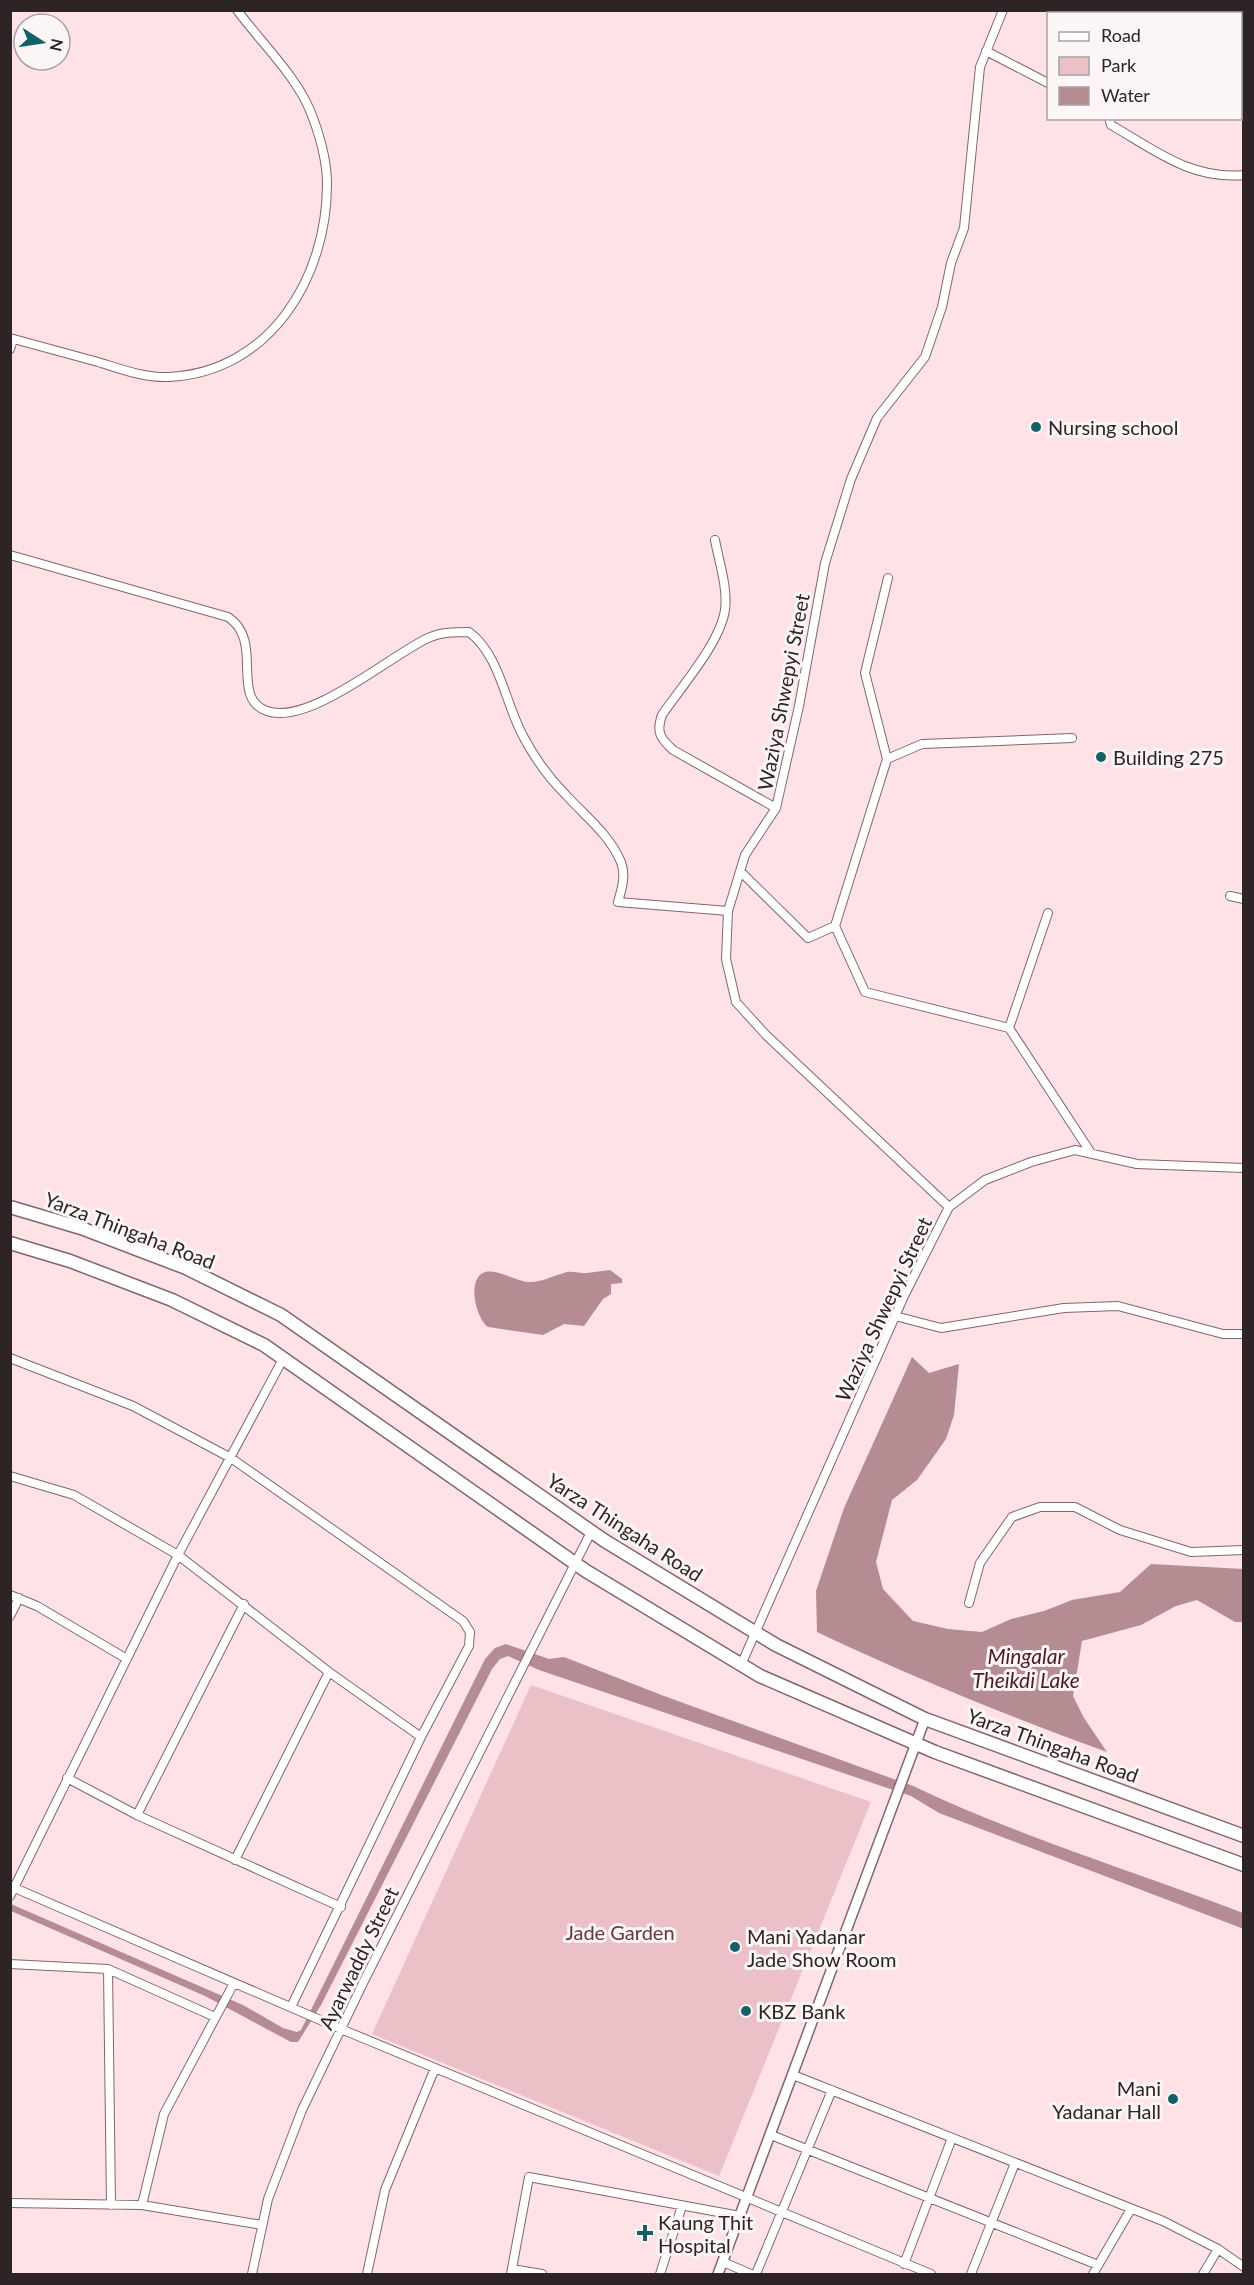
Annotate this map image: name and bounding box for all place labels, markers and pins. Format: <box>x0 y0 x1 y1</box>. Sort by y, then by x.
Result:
place label: Nursing school <box>1048 415 1178 439</box>
marker: Nursing school <box>1029 420 1043 434</box>
place label: Building 275 <box>1113 745 1224 769</box>
marker: Building 275 <box>1094 750 1108 764</box>
place label: Mani Yadanar Jade Show Room <box>747 1924 896 1971</box>
marker: Mani Yadanar Jade Show Room <box>728 1940 742 1954</box>
place label: KBZ Bank <box>758 1999 846 2023</box>
marker: KBZ Bank <box>739 2004 753 2018</box>
place label: Mani Yadanar Hall <box>1052 2076 1161 2123</box>
marker: Mani Yadanar Hall <box>1166 2092 1180 2106</box>
place label: Kaung Thit Hospital <box>658 2210 753 2257</box>
marker: Kaung Thit Hospital <box>636 2224 654 2242</box>

